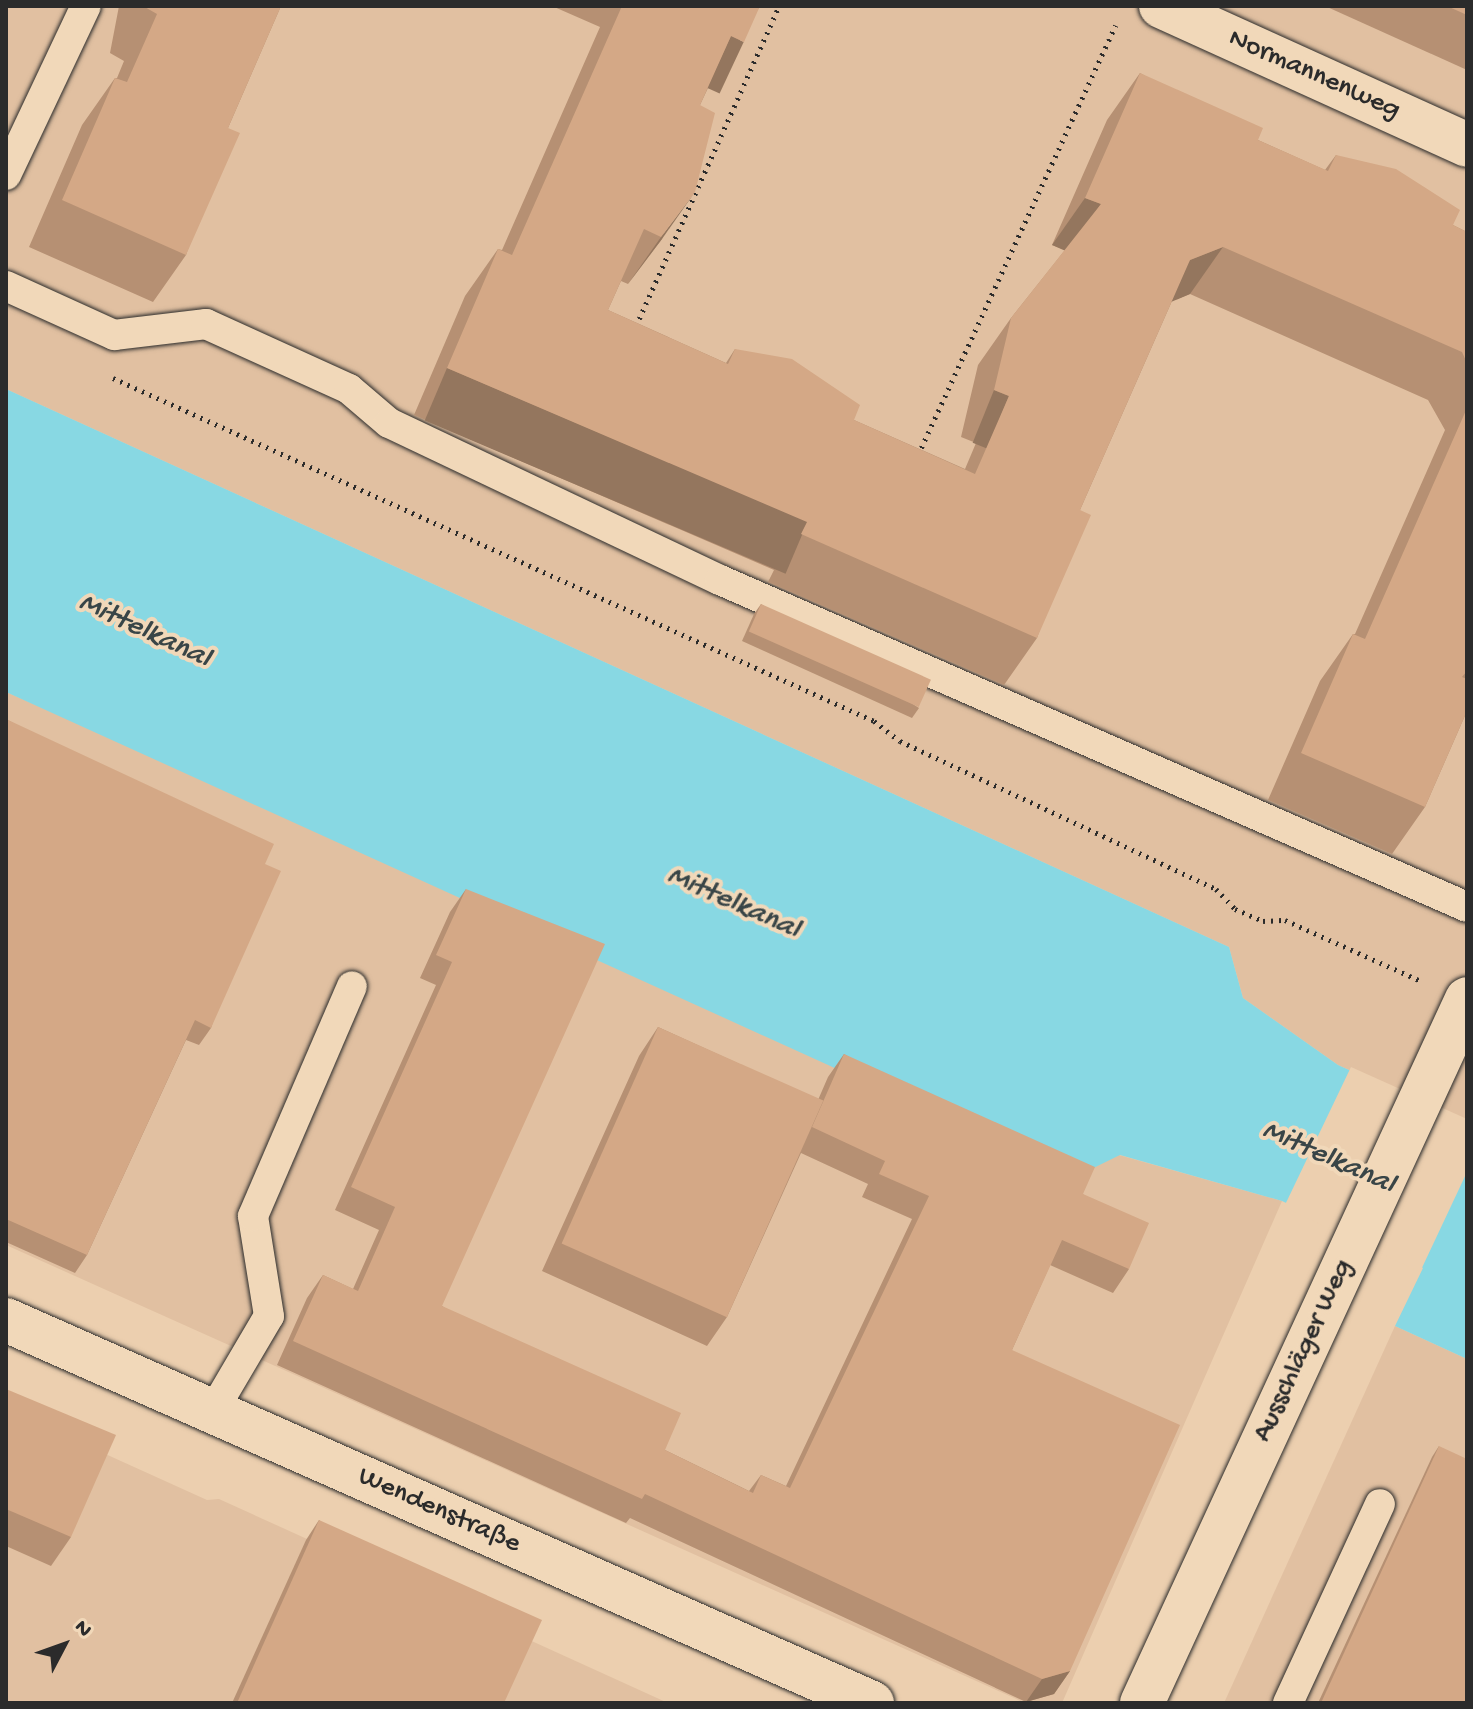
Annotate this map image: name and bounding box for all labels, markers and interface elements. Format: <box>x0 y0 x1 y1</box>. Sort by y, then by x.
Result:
street label: Normannenweg <box>1223 22 1405 128</box>
water label: Mittelkanal <box>72 586 216 678</box>
water label: Mittelkanal <box>661 859 805 949</box>
water label: Mittelkanal <box>1256 1114 1400 1204</box>
street label: Ausschläger Weg <box>1247 1254 1361 1448</box>
street label: Wendenstraße <box>353 1460 525 1562</box>
north arrow <box>24 1605 104 1685</box>
text: N <box>68 1615 97 1643</box>

